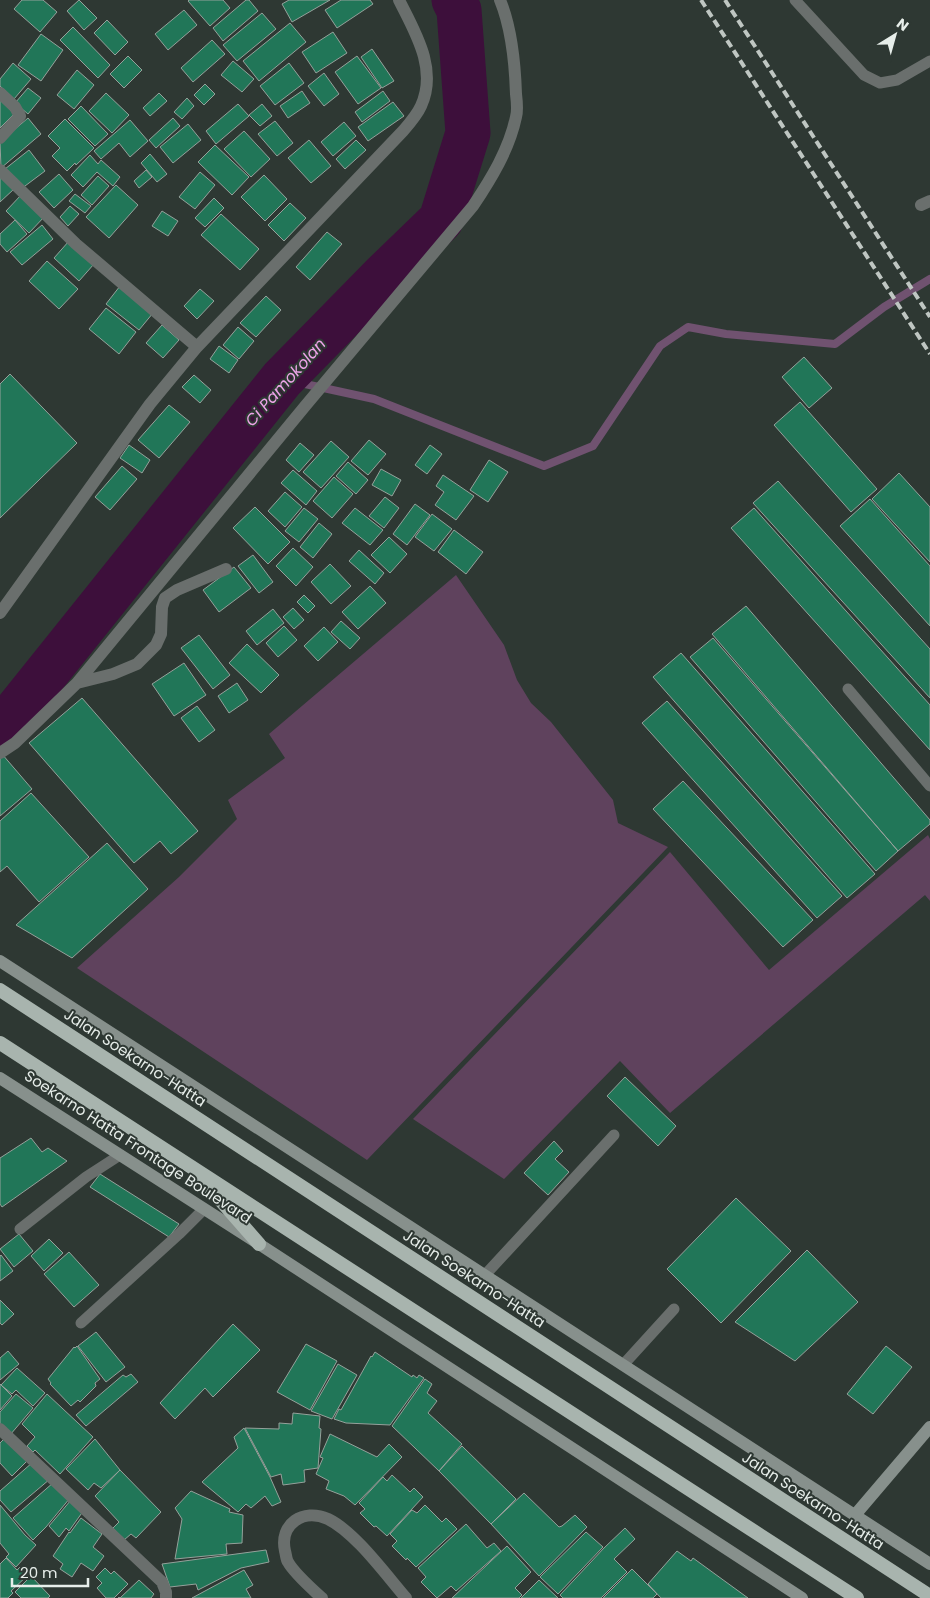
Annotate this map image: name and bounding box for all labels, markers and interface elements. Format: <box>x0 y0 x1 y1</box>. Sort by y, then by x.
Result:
north arrow <box>870 10 920 60</box>
text: N <box>893 13 913 36</box>
water label: Ci Pamokolan <box>240 333 331 431</box>
street label: Jalan Soekarno-Hatta <box>60 1004 210 1112</box>
street label: Soekarno Hatta Frontage Boulevard <box>21 1065 256 1228</box>
street label: Jalan Soekarno-Hatta <box>399 1225 549 1333</box>
street label: Jalan Soekarno-Hatta <box>738 1447 888 1555</box>
scale bar <box>12 1556 89 1588</box>
text: 20 m <box>20 1562 58 1583</box>

